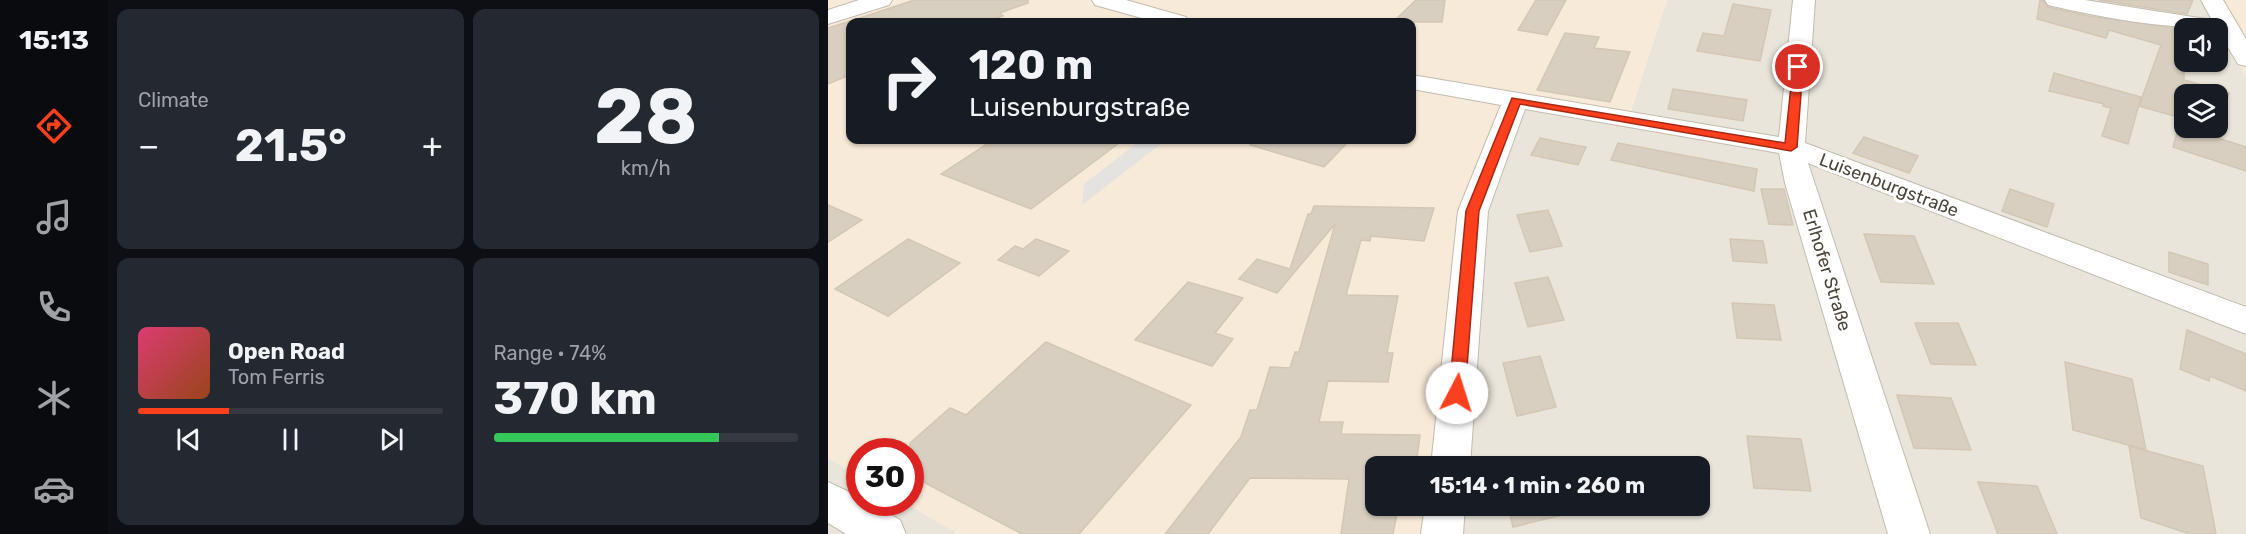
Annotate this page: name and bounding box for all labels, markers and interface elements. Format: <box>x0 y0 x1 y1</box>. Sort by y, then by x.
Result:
map controls <box>2174 18 2228 138</box>
button: sound <box>2174 18 2228 72</box>
text: 15:13 <box>19 24 89 56</box>
text: 120 m <box>969 40 1093 90</box>
pin <box>1772 41 1823 92</box>
icon: right <box>870 42 948 120</box>
icon: arrive <box>1781 50 1814 83</box>
text: 28 <box>594 70 698 163</box>
button: layers <box>2174 84 2228 138</box>
text: Climate <box>138 88 209 112</box>
text: Luisenburgstraße <box>969 91 1191 123</box>
icon: directions <box>33 105 75 147</box>
text: 21.5° <box>235 119 347 172</box>
text: − <box>138 126 159 165</box>
text: + <box>422 126 442 165</box>
street label: Luisenburgstraße <box>1816 148 1962 222</box>
text: km/h <box>621 156 671 180</box>
icon: music <box>33 196 75 238</box>
street label: Erlhofer Straße <box>1798 206 1856 334</box>
icon: phone <box>33 286 75 328</box>
text: Open Road <box>228 338 345 365</box>
text: Range · 74% <box>494 341 607 365</box>
position arrow <box>1425 361 1489 425</box>
text: Tom Ferris <box>228 365 325 389</box>
text: 370 km <box>494 372 657 425</box>
icon: climate <box>33 377 75 419</box>
icon: previous <box>172 423 205 456</box>
icon: pause <box>274 423 307 456</box>
icon: next <box>375 423 408 456</box>
speed limit sign: 30 <box>846 438 924 516</box>
icon: car <box>33 468 75 510</box>
text: 15:14 · 1 min · 260 m <box>1430 472 1645 499</box>

